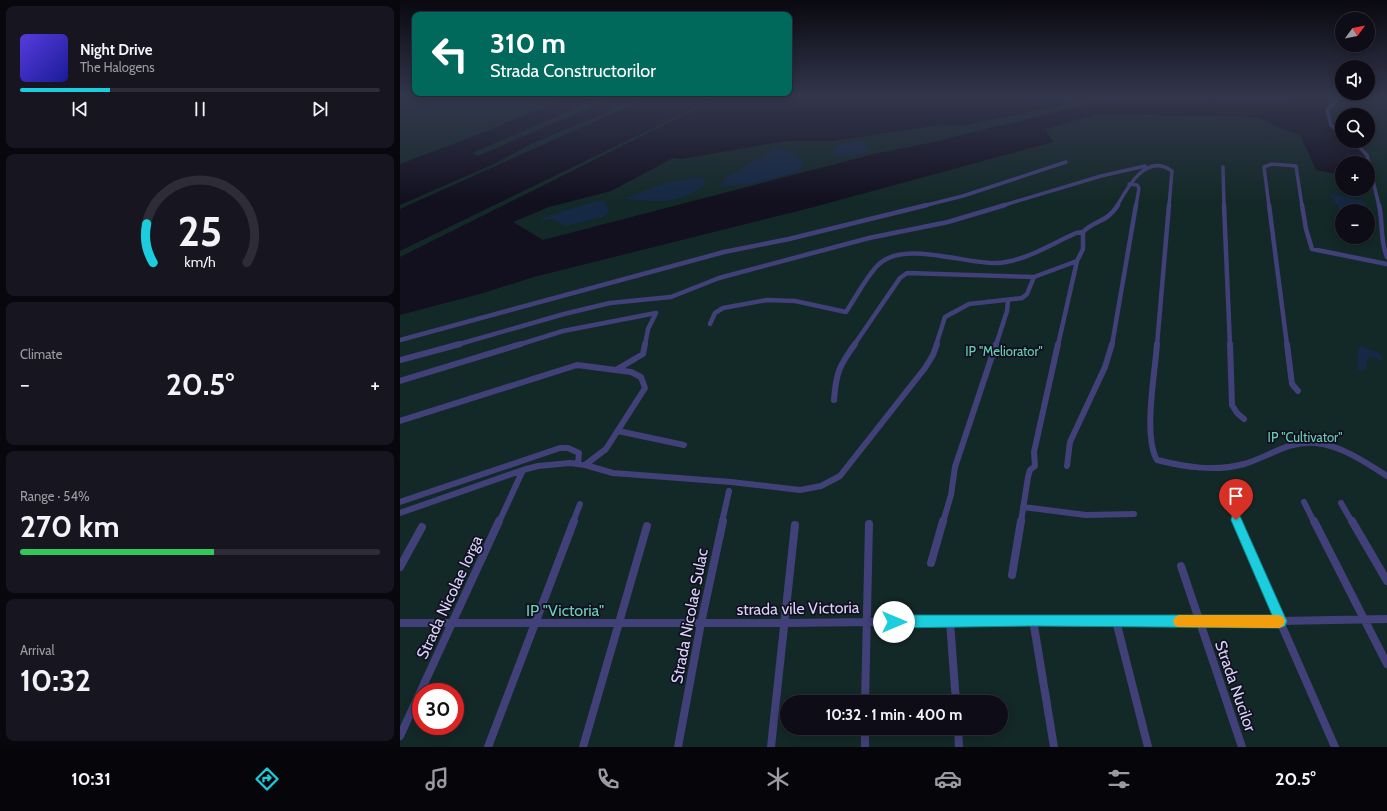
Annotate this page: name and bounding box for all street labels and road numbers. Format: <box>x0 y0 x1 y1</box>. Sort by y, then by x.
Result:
street label: Strada Nicolae Iorga <box>412 532 487 662</box>
street label: Strada Nicolae Sulac <box>667 547 712 685</box>
street label: strada vile Victoria <box>736 598 860 619</box>
street label: Strada Nucilor <box>1211 638 1260 735</box>

